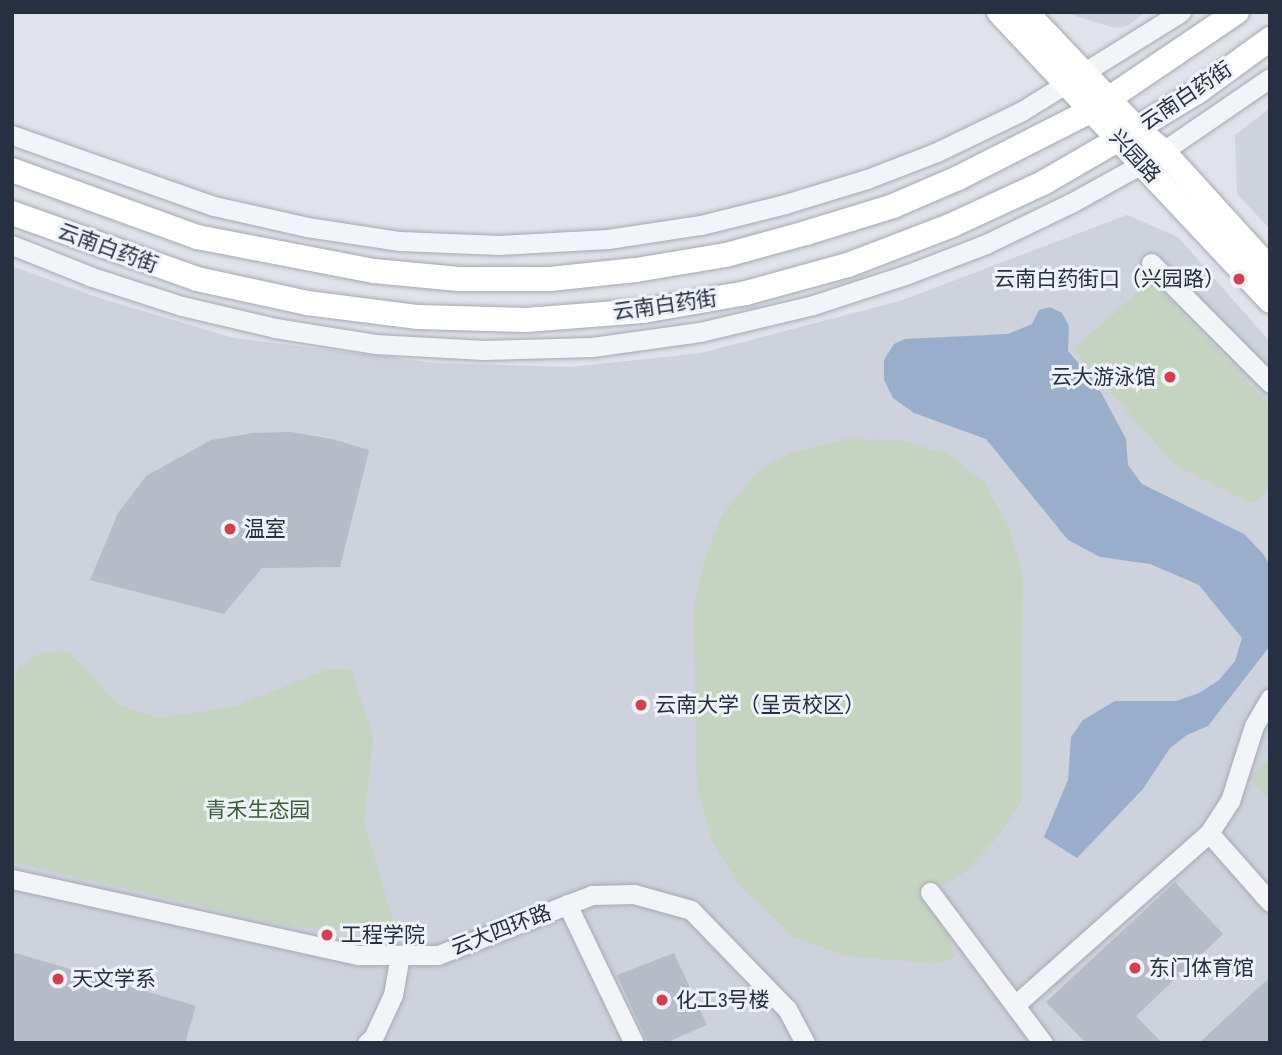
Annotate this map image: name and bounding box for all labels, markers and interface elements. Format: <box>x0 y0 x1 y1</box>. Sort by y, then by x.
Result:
street label: 云南白药街 <box>1135 56 1237 136</box>
street label: 兴园路 <box>1104 124 1166 188</box>
street label: 云南白药街 <box>54 218 162 278</box>
place label: 云南白药街口（兴园路） <box>994 266 1225 292</box>
marker: 云南白药街口（兴园路） <box>1231 271 1247 287</box>
street label: 云南白药街 <box>611 285 719 325</box>
place label: 云大游泳馆 <box>1051 364 1156 390</box>
marker: 云大游泳馆 <box>1162 369 1178 385</box>
place label: 温室 <box>244 516 286 542</box>
marker: 温室 <box>222 521 238 537</box>
place label: 云南大学（呈贡校区） <box>655 692 865 718</box>
marker: 云南大学（呈贡校区） <box>633 697 649 713</box>
park label: 青禾生态园 <box>206 797 310 823</box>
street label: 云大四环路 <box>447 899 555 961</box>
place label: 工程学院 <box>341 922 425 948</box>
marker: 工程学院 <box>319 927 335 943</box>
place label: 东门体育馆 <box>1149 955 1254 981</box>
marker: 东门体育馆 <box>1127 960 1143 976</box>
place label: 天文学系 <box>72 966 156 992</box>
marker: 天文学系 <box>50 971 66 987</box>
place label: 化工3号楼 <box>676 987 770 1013</box>
marker: 化工3号楼 <box>654 992 670 1008</box>

